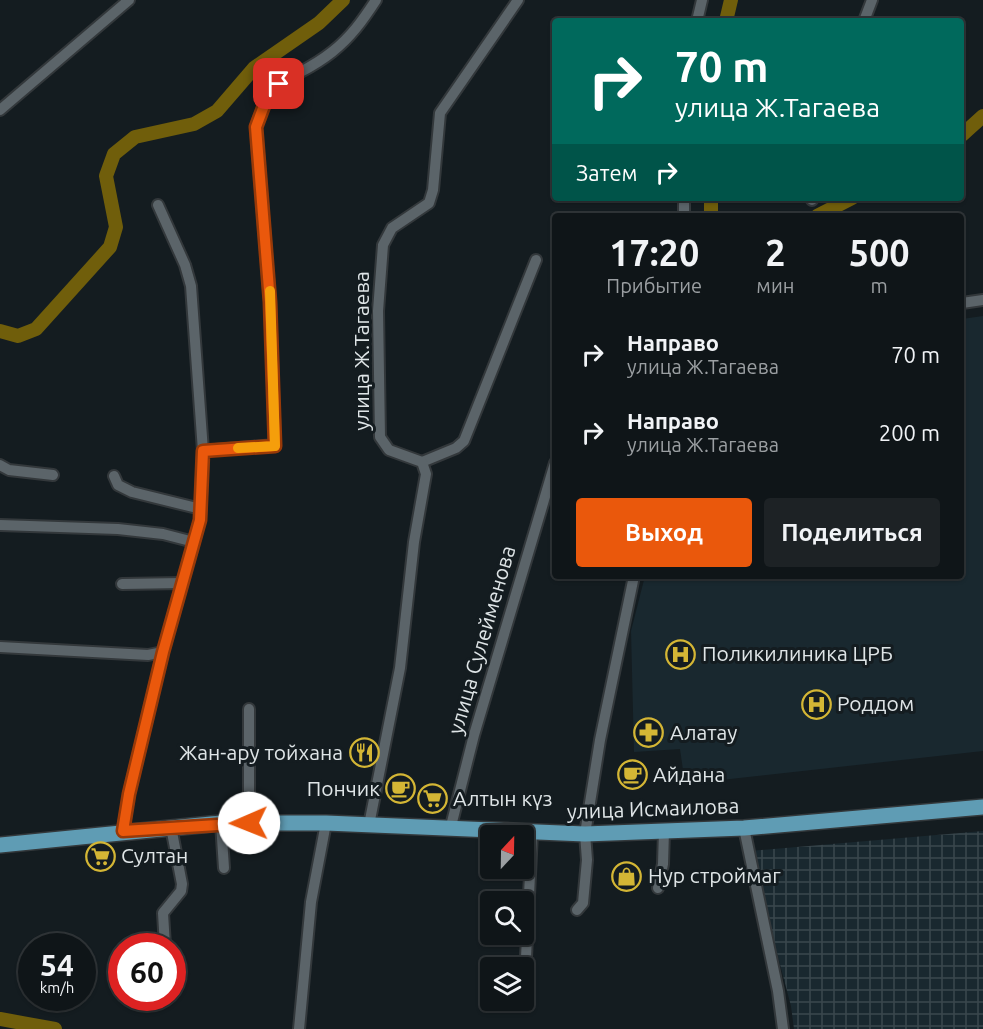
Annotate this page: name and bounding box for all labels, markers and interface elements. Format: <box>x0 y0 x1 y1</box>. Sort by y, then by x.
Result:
icon: right <box>576 42 654 120</box>
text: 70 m <box>675 43 769 90</box>
pin <box>253 58 304 109</box>
icon: arrive <box>262 67 295 100</box>
text: улица Ж.Тагаева <box>675 92 880 122</box>
icon: right <box>650 156 683 189</box>
text: Затем <box>576 160 638 185</box>
text: 17:20 <box>609 232 699 273</box>
text: 2 <box>765 232 786 273</box>
text: 500 <box>849 232 910 273</box>
street label: улица Ж.Тагаева <box>349 271 373 431</box>
text: Прибытие <box>606 274 702 297</box>
text: мин <box>756 274 794 297</box>
text: m <box>871 274 888 297</box>
text: Направо <box>627 330 719 355</box>
icon: right <box>576 338 609 371</box>
text: 70 m <box>891 342 940 367</box>
text: улица Ж.Тагаева <box>627 355 779 378</box>
text: Направо <box>627 408 719 433</box>
icon: right <box>576 416 609 449</box>
text: 200 m <box>879 420 940 445</box>
text: улица Ж.Тагаева <box>627 433 779 456</box>
button: Выход <box>576 498 752 567</box>
button: Поделиться <box>764 498 940 567</box>
street label: улица Сулейменова <box>443 543 519 737</box>
hospital icon: Поликилиника ЦРБ <box>665 638 697 670</box>
place label: Поликилиника ЦРБ <box>702 641 893 665</box>
hospital icon: Роддом <box>800 688 832 720</box>
place label: Роддом <box>837 691 914 715</box>
pharmacy icon: Алатау <box>633 717 665 749</box>
place label: Алатау <box>670 720 737 744</box>
restaurant icon: Жан-ару тойхана <box>348 737 380 769</box>
place label: Жан-ару тойхана <box>179 740 343 764</box>
cafe icon: Айдана <box>616 759 648 791</box>
place label: Айдана <box>653 762 725 786</box>
cafe icon: Пончик <box>385 773 417 805</box>
place label: Пончик <box>307 776 380 800</box>
supermarket icon: Алтын күз <box>416 783 448 815</box>
place label: Алтын күз <box>453 786 553 810</box>
position arrow <box>217 791 281 855</box>
street label: улица Исмаилова <box>566 793 740 823</box>
north arrow <box>480 825 534 879</box>
map controls <box>480 825 534 1011</box>
supermarket icon: Султан <box>84 840 116 872</box>
place label: Султан <box>121 843 188 867</box>
shop icon: Нур строймаг <box>611 860 643 892</box>
place label: Нур строймаг <box>648 863 781 887</box>
button: search <box>480 891 534 945</box>
speed limit sign: 60 <box>108 933 186 1011</box>
text: 54 <box>40 948 74 982</box>
button: layers <box>480 957 534 1011</box>
text: km/h <box>40 979 74 996</box>

